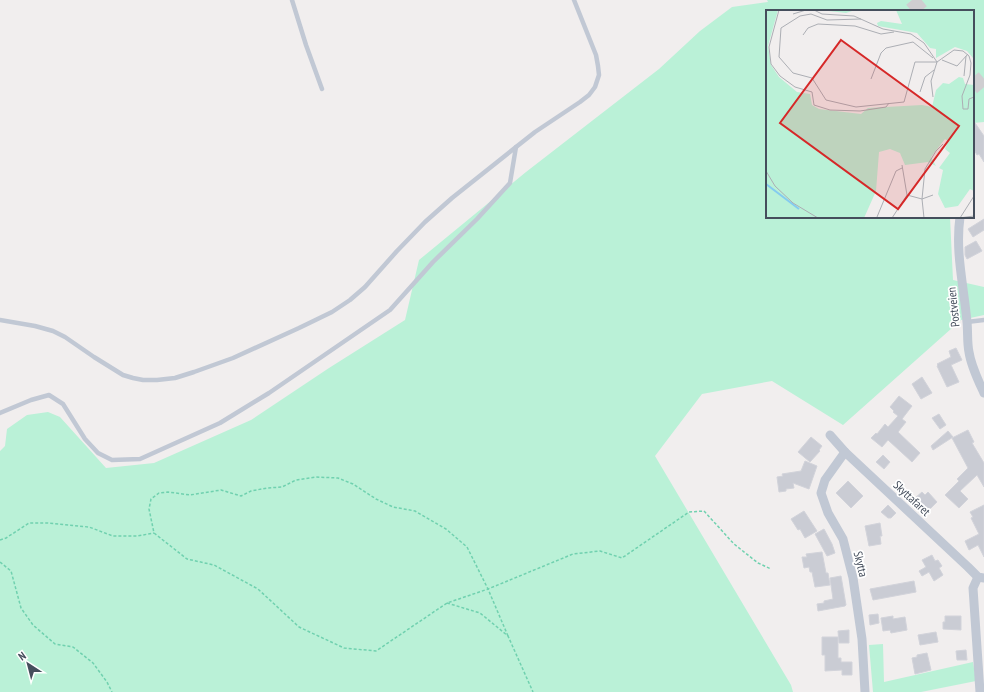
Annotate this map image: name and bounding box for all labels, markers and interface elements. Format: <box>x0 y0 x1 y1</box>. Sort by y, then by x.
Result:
inset map <box>766 10 974 218</box>
street label: Postveien <box>943 286 963 328</box>
street label: Skyttafaret <box>890 477 934 519</box>
street label: Skytta <box>851 550 871 578</box>
north arrow <box>8 644 48 684</box>
text: N <box>16 648 29 663</box>

